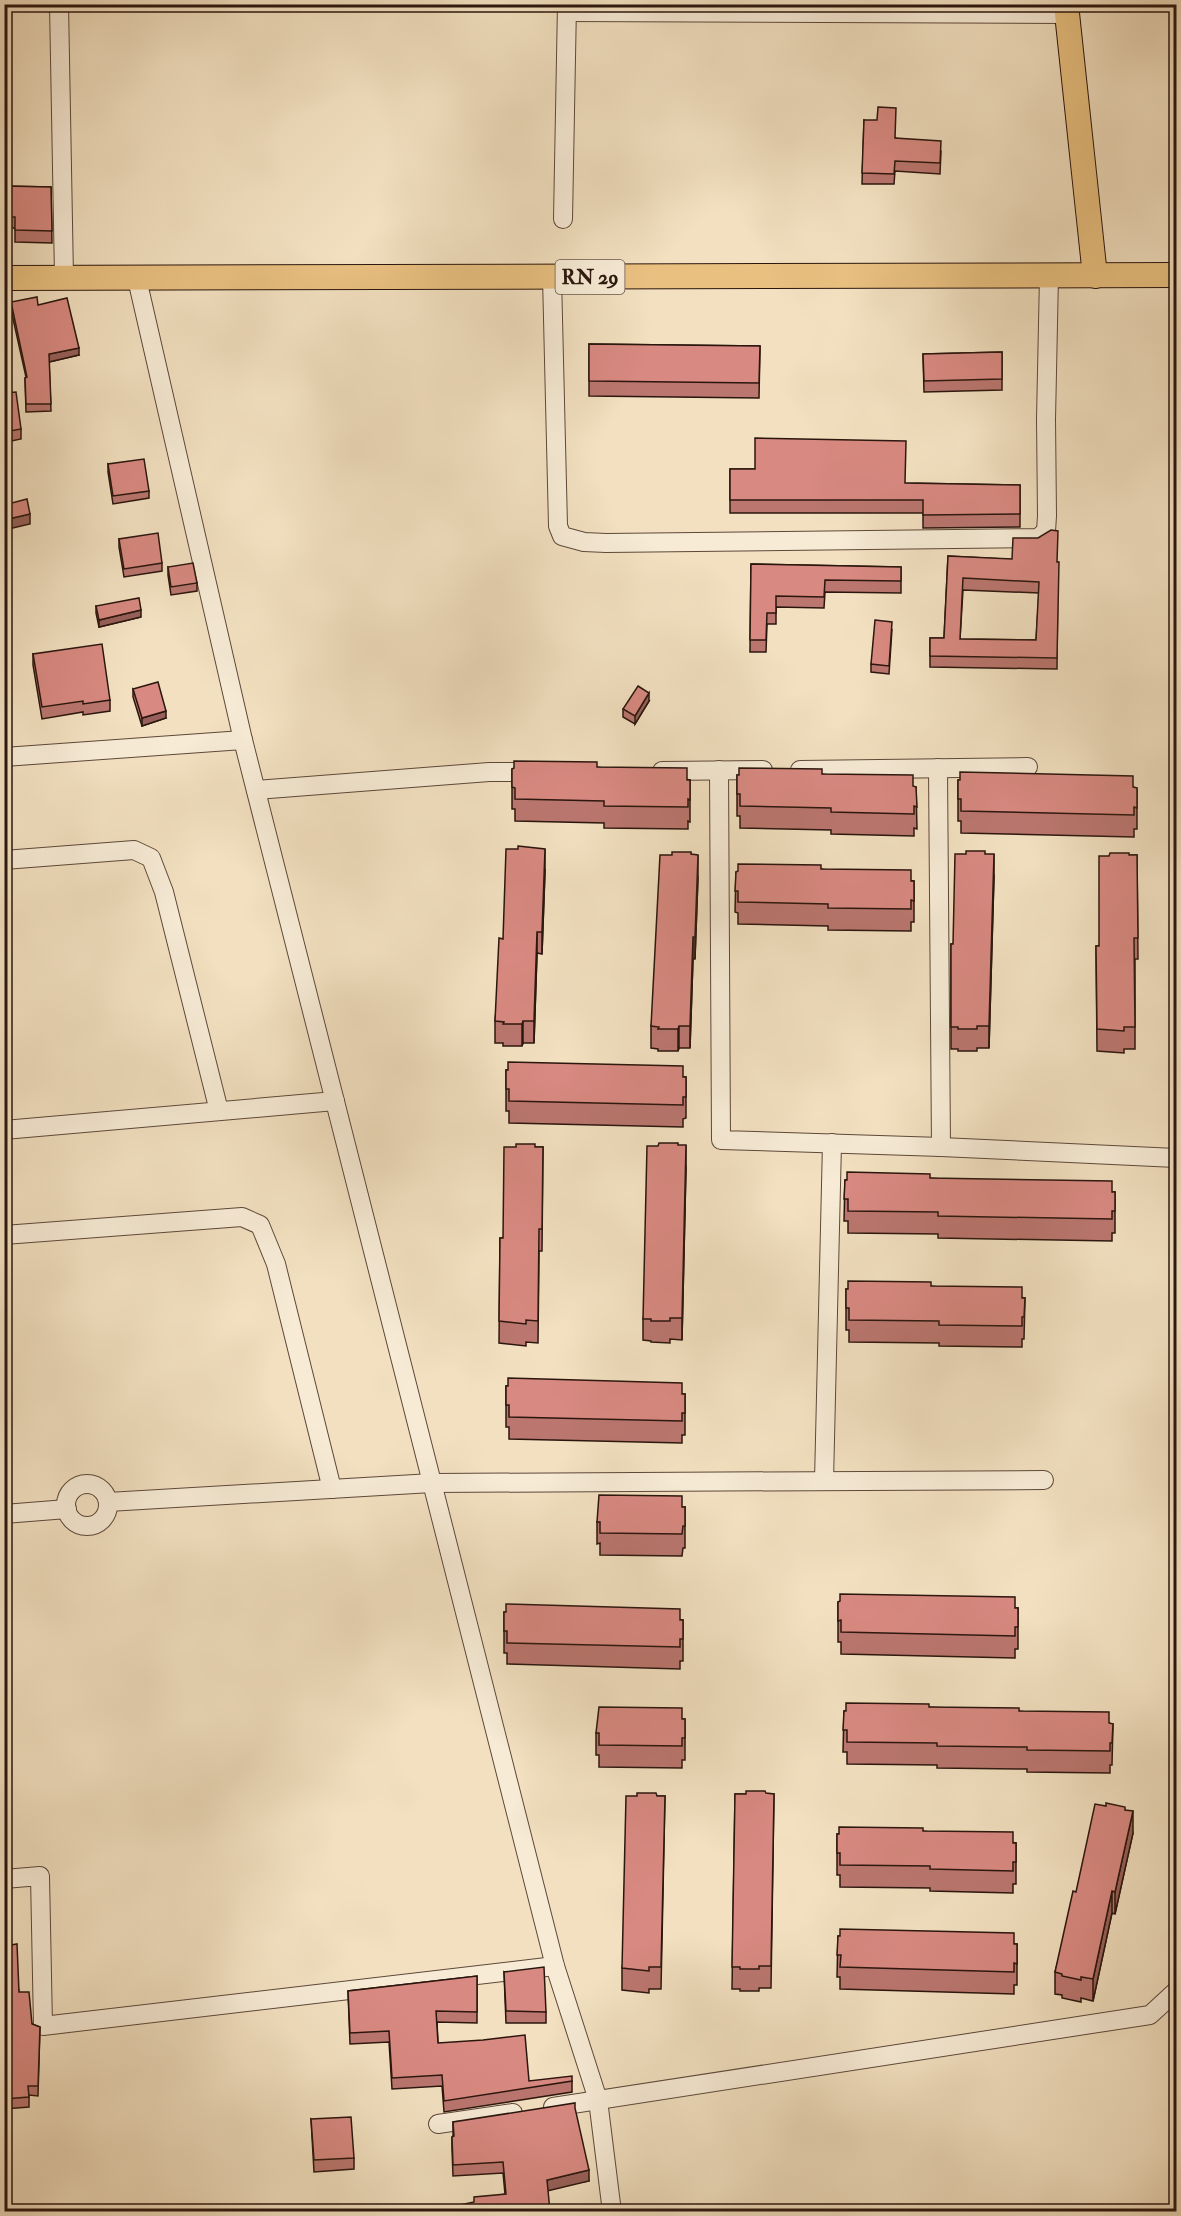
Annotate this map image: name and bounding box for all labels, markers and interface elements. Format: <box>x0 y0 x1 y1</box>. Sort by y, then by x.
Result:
road number: RN 29 <box>556 260 624 294</box>

